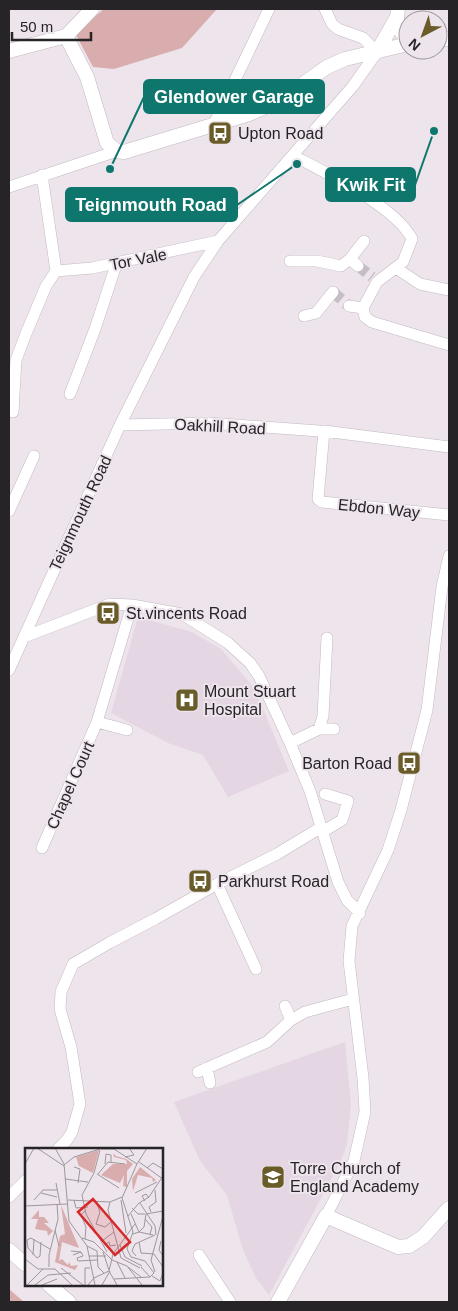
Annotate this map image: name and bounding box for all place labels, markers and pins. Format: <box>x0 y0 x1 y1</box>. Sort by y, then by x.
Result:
callout: Glendower Garage <box>144 80 324 113</box>
bus stop icon: Upton Road <box>207 120 233 146</box>
place label: Upton Road <box>238 125 323 142</box>
callout: Kwik Fit <box>326 168 415 201</box>
callout: Teignmouth Road <box>66 188 237 221</box>
bus stop icon: St.vincents Road <box>95 600 121 626</box>
place label: St.vincents Road <box>126 605 247 622</box>
place label: Mount Stuart Hospital <box>204 683 296 718</box>
hospital icon: Mount Stuart Hospital <box>174 687 200 713</box>
bus stop icon: Barton Road <box>396 750 422 776</box>
place label: Barton Road <box>302 755 392 772</box>
bus stop icon: Parkhurst Road <box>187 868 213 894</box>
place label: Parkhurst Road <box>218 873 329 890</box>
place label: Torre Church of England Academy <box>290 1160 419 1195</box>
school or university icon: Torre Church of England Academy <box>260 1164 286 1190</box>

